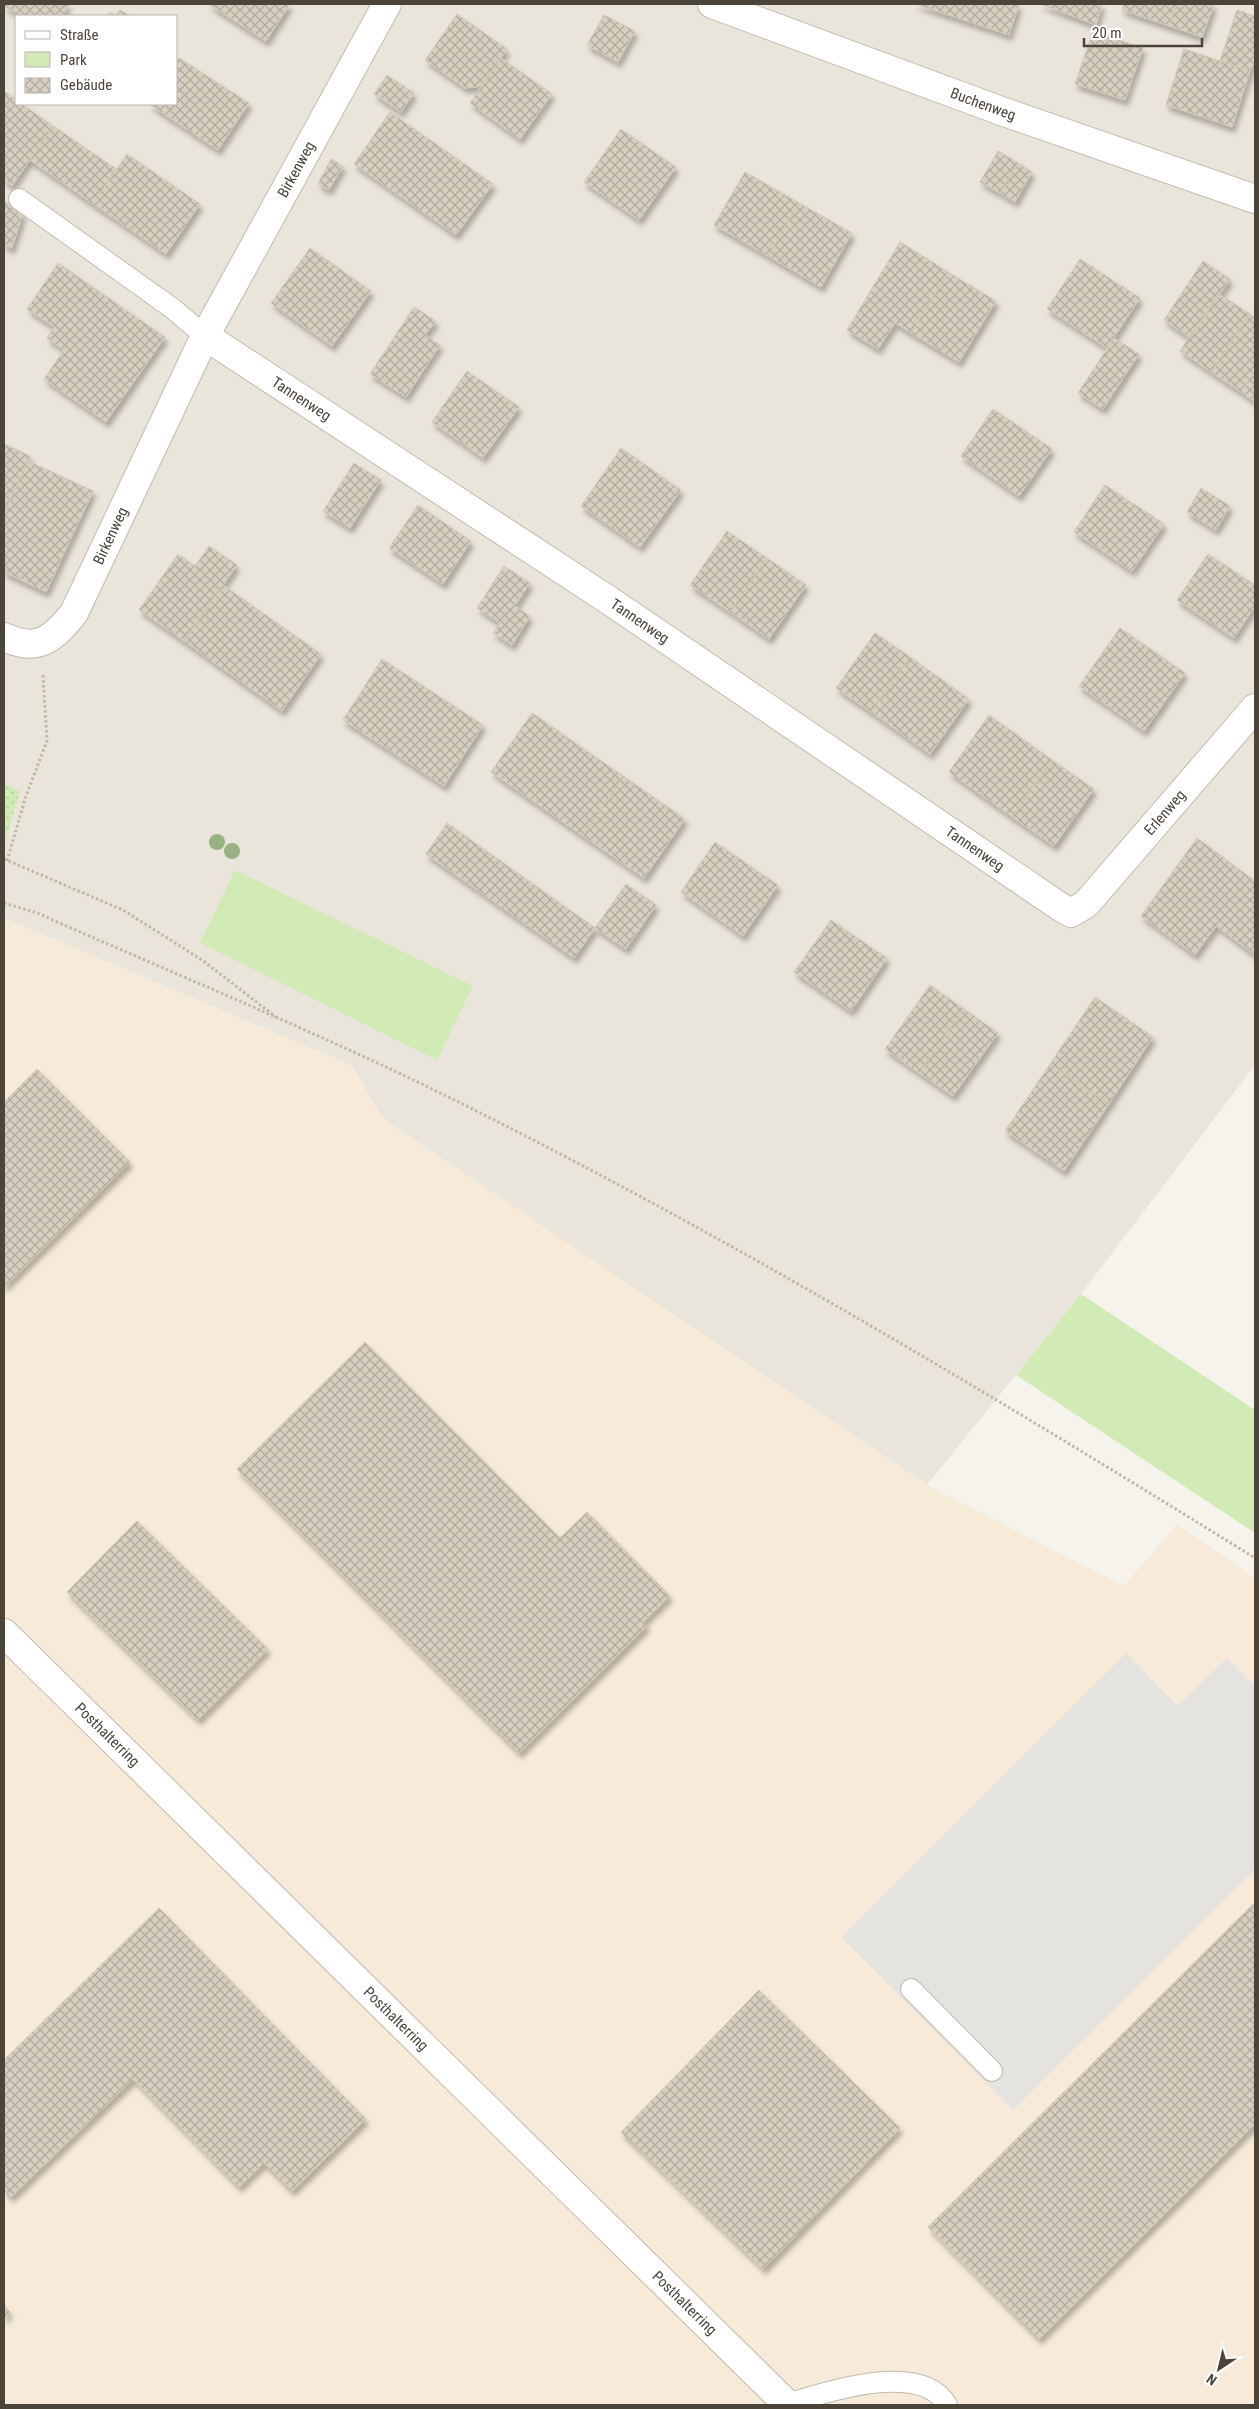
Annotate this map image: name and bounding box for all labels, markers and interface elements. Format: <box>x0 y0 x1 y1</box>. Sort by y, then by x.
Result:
legend <box>15 15 178 105</box>
scale bar <box>1084 15 1202 47</box>
text: 20 m <box>1092 24 1122 42</box>
text: Straße <box>60 26 99 44</box>
text: Park <box>60 51 87 69</box>
text: Gebäude <box>60 76 112 94</box>
street label: Buchenweg <box>948 84 1018 124</box>
street label: Birkenweg <box>274 138 319 201</box>
street label: Tannenweg <box>268 373 334 425</box>
street label: Birkenweg <box>89 504 132 567</box>
street label: Tannenweg <box>607 595 673 648</box>
street label: Erlenweg <box>1140 786 1189 839</box>
street label: Tannenweg <box>942 822 1008 875</box>
street label: Posthalterring <box>71 1699 143 1771</box>
street label: Posthalterring <box>360 1983 432 2055</box>
street label: Posthalterring <box>648 2267 721 2339</box>
north arrow <box>1194 2344 1244 2394</box>
text: N <box>1203 2371 1220 2389</box>

